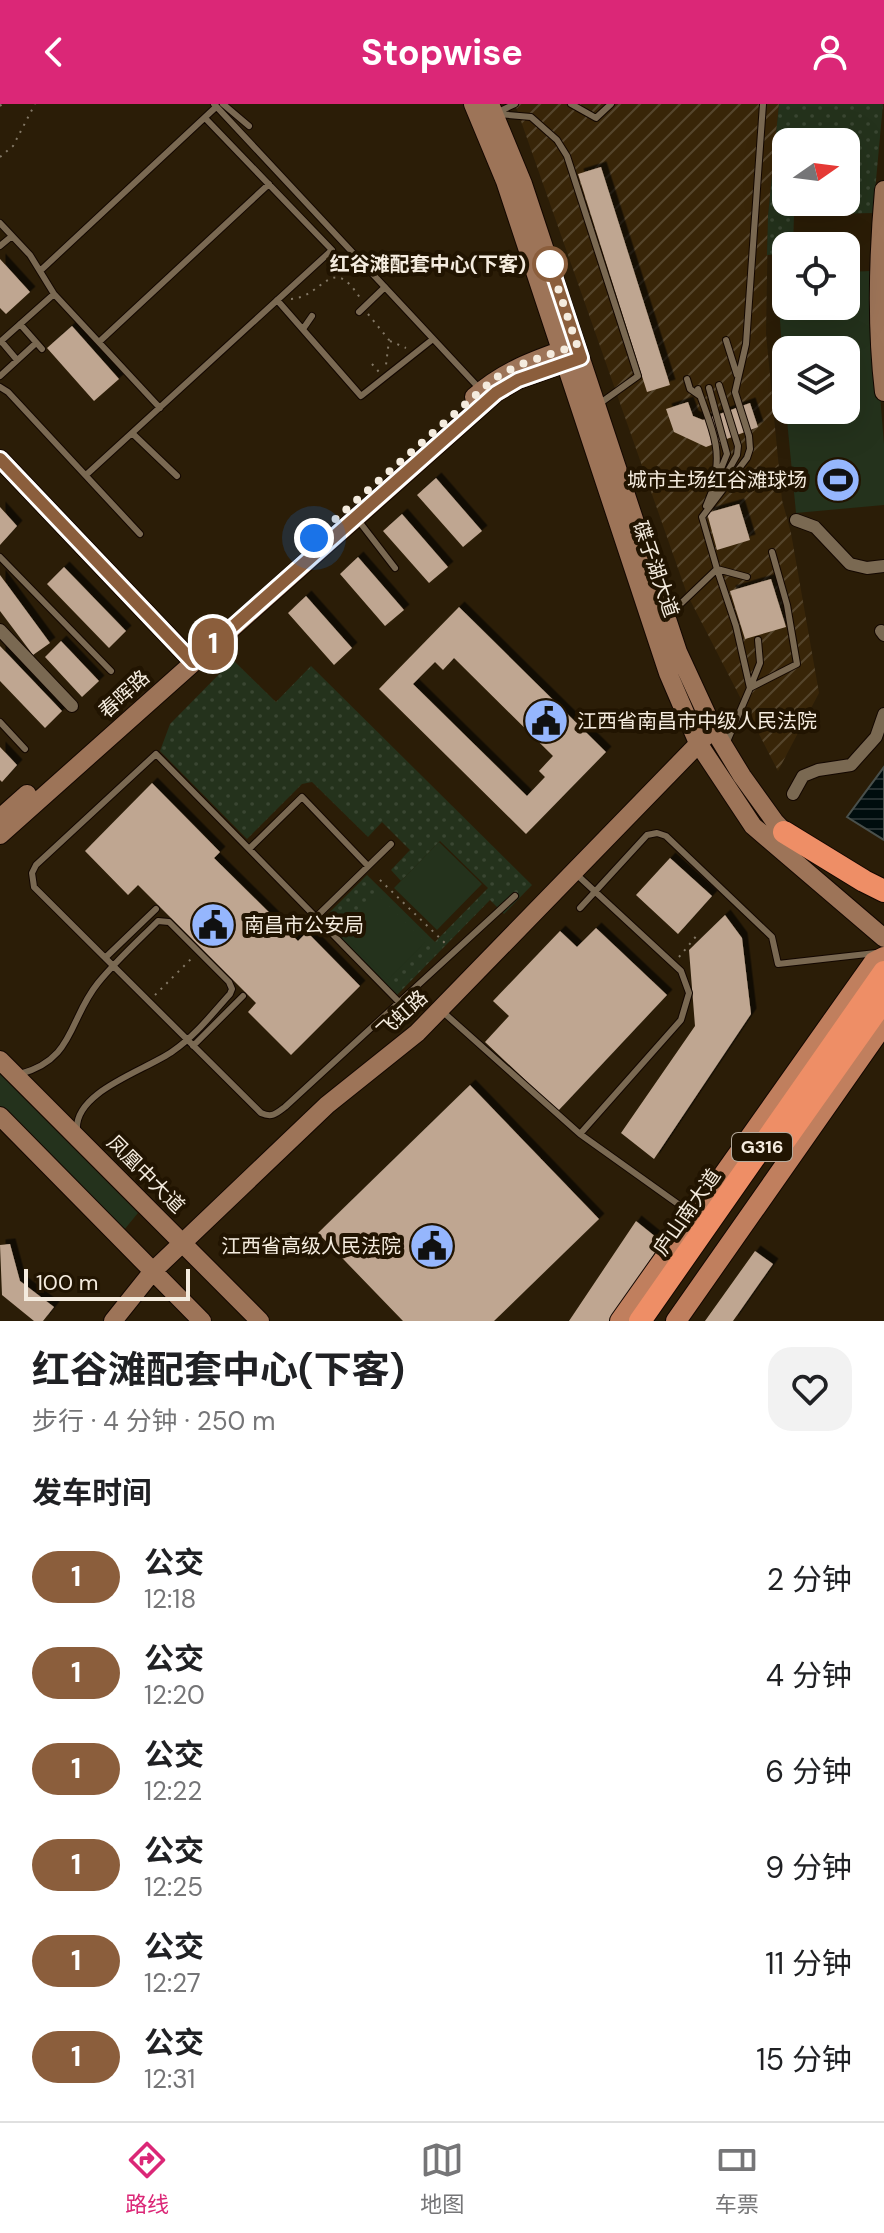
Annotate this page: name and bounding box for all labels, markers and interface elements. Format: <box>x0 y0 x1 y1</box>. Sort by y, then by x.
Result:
text: Stopwise <box>361 29 523 76</box>
icon: back <box>32 30 76 74</box>
icon: person <box>808 30 852 74</box>
north arrow <box>772 128 860 216</box>
map controls <box>772 128 860 424</box>
button: locate <box>772 232 860 320</box>
marker: 红谷滩配套中心(下客) <box>533 247 567 281</box>
place label: 红谷滩配套中心(下客) <box>330 251 526 277</box>
button: layers <box>772 336 860 424</box>
sports icon: 城市主场红谷滩球场 <box>814 456 862 504</box>
place label: 城市主场红谷滩球场 <box>627 467 807 493</box>
street label: 碟子湖大道 <box>627 517 685 621</box>
your location <box>294 518 334 558</box>
line badge: 1 <box>187 618 239 670</box>
text: 1 <box>208 625 218 662</box>
street label: 春晖路 <box>93 664 155 724</box>
public building icon: 江西省南昌市中级人民法院 <box>522 697 570 745</box>
place label: 江西省南昌市中级人民法院 <box>577 708 817 734</box>
public building icon: 南昌市公安局 <box>189 901 237 949</box>
place label: 南昌市公安局 <box>244 912 364 938</box>
street label: 飞虹路 <box>371 984 433 1044</box>
street label: 凤凰中大道 <box>101 1129 191 1219</box>
road number: G316 <box>732 1133 792 1161</box>
street label: 庐山南大道 <box>648 1164 726 1260</box>
public building icon: 江西省高级人民法院 <box>408 1222 456 1270</box>
place label: 江西省高级人民法院 <box>221 1233 401 1259</box>
scale bar <box>24 1265 190 1301</box>
text: 100 m <box>36 1268 98 1297</box>
text: 红谷滩配套中心(下客) <box>32 1345 405 1395</box>
button: heart <box>768 1347 852 1431</box>
text: 步行 · 4 分钟 · 250 m <box>32 1404 275 1438</box>
text: 发车时间 <box>32 1473 152 1512</box>
text: 公交 <box>144 1543 204 1582</box>
text: 1 <box>71 1558 81 1595</box>
text: 2 分钟 <box>767 1560 852 1599</box>
text: 12:18 <box>144 1582 196 1616</box>
text: 公交 <box>144 1639 204 1678</box>
text: 1 <box>71 1654 81 1691</box>
text: 4 分钟 <box>766 1656 852 1695</box>
text: 12:20 <box>144 1678 205 1712</box>
text: 公交 <box>144 1735 204 1774</box>
text: 1 <box>71 1750 81 1787</box>
text: 6 分钟 <box>765 1752 852 1791</box>
text: 12:22 <box>144 1774 202 1808</box>
text: 公交 <box>144 1831 204 1870</box>
text: 1 <box>71 1846 81 1883</box>
text: 9 分钟 <box>765 1848 852 1887</box>
text: 12:25 <box>144 1870 203 1904</box>
text: 公交 <box>144 1927 204 1966</box>
text: 1 <box>71 1942 81 1979</box>
text: 11 分钟 <box>765 1944 852 1983</box>
text: 12:27 <box>144 1966 201 2000</box>
text: 公交 <box>144 2023 204 2062</box>
text: 1 <box>71 2038 81 2075</box>
text: 15 分钟 <box>756 2040 852 2079</box>
text: 12:31 <box>144 2062 195 2096</box>
tab: 路线 <box>125 2138 169 2219</box>
tab: 地图 <box>420 2138 464 2219</box>
tab: 车票 <box>715 2138 759 2219</box>

